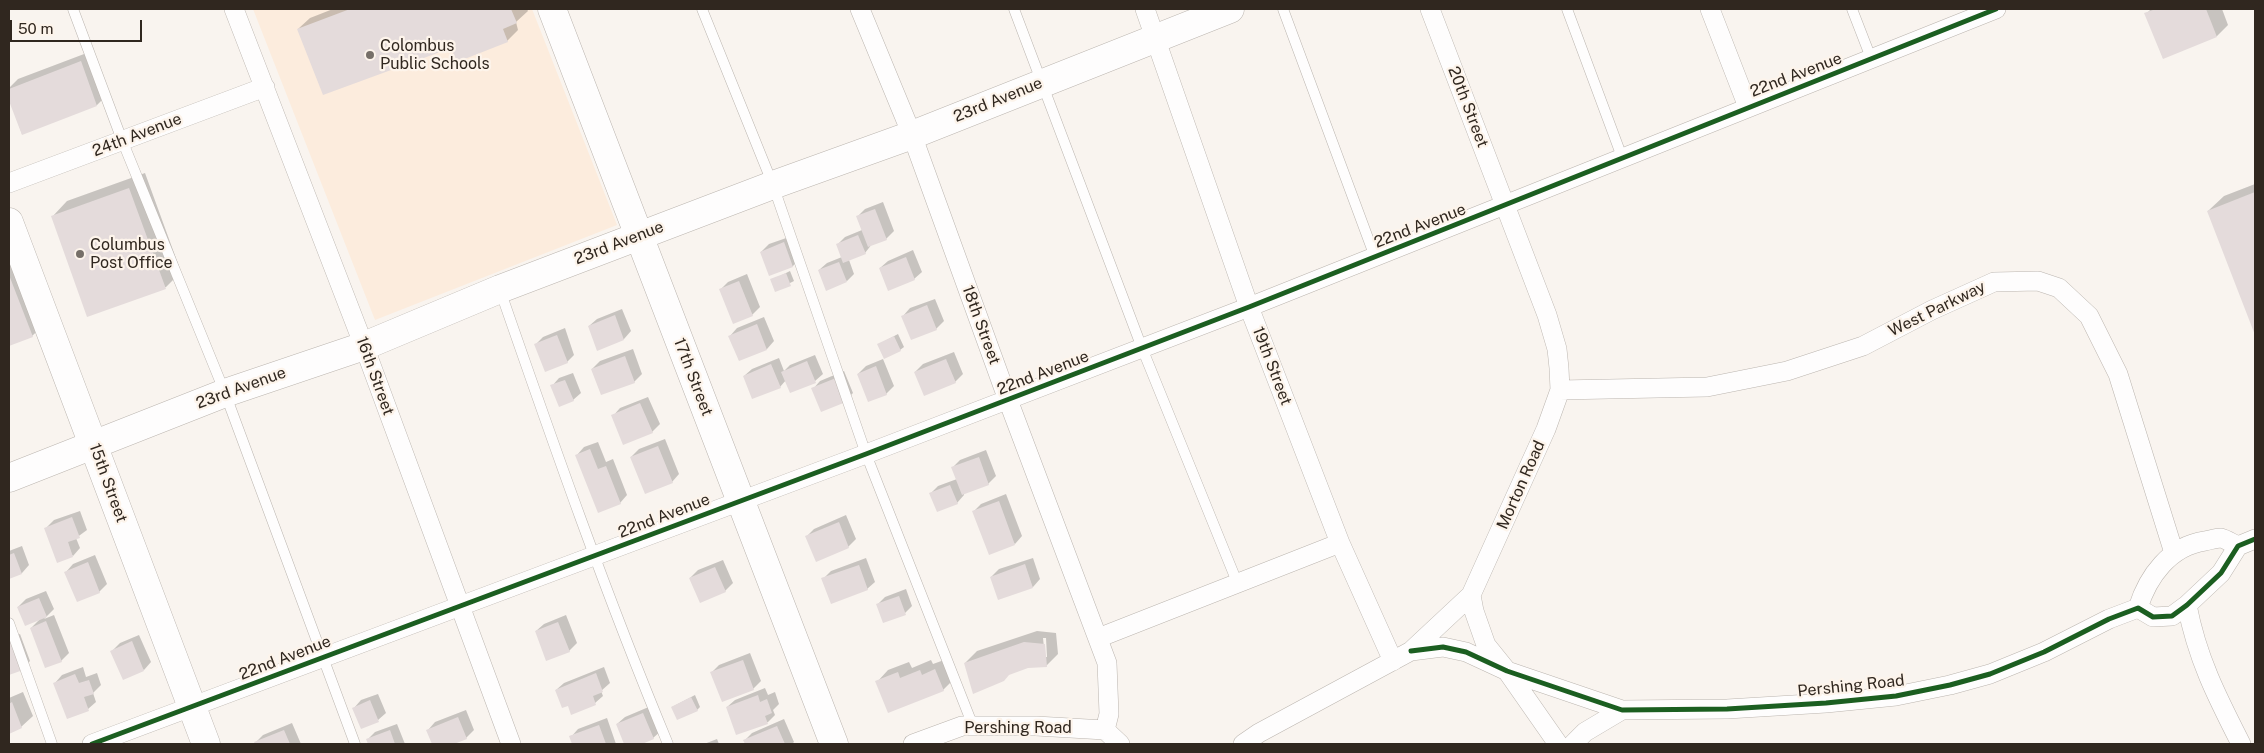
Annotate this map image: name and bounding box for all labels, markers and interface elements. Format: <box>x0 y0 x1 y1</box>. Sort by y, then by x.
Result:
scale bar <box>12 10 145 42</box>
text: 50 m <box>18 20 53 37</box>
place label: Colombus Public Schools <box>380 36 490 74</box>
marker: Colombus Public Schools <box>364 49 376 61</box>
street label: 22nd Avenue <box>1747 49 1845 101</box>
street label: 20th Street <box>1444 64 1492 150</box>
street label: 23rd Avenue <box>951 73 1045 127</box>
street label: 24th Avenue <box>90 109 184 161</box>
street label: 22nd Avenue <box>1371 200 1469 252</box>
street label: 23rd Avenue <box>572 217 666 269</box>
place label: Columbus Post Office <box>90 235 173 273</box>
marker: Columbus Post Office <box>74 248 86 260</box>
street label: West Parkway <box>1885 277 1989 341</box>
street label: 18th Street <box>958 283 1004 367</box>
street label: 19th Street <box>1248 324 1296 408</box>
street label: 16th Street <box>352 334 398 418</box>
street label: 17th Street <box>669 335 717 419</box>
street label: 22nd Avenue <box>994 347 1092 399</box>
street label: 23rd Avenue <box>193 363 289 413</box>
street label: Morton Road <box>1493 438 1549 532</box>
street label: 15th Street <box>85 441 131 525</box>
street label: 22nd Avenue <box>615 490 713 542</box>
street label: 22nd Avenue <box>236 632 334 684</box>
street label: Pershing Road <box>1796 671 1906 701</box>
street label: Pershing Road <box>964 718 1072 738</box>

